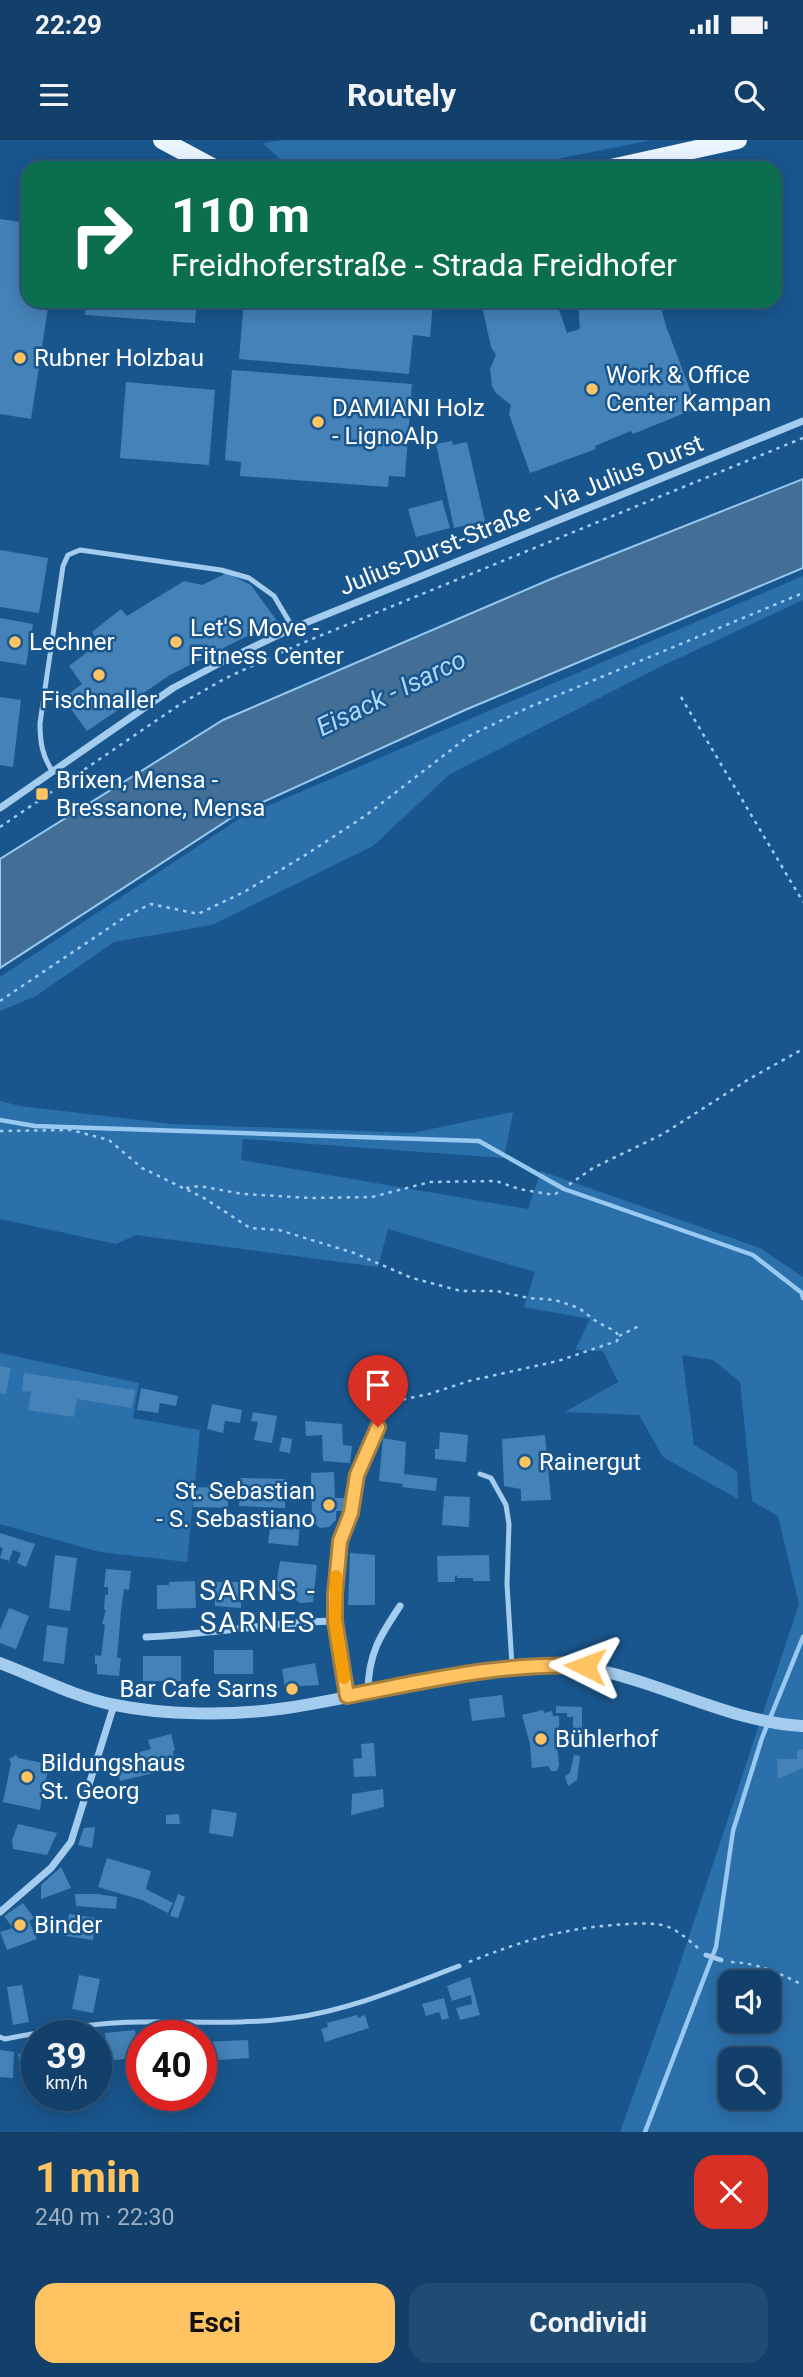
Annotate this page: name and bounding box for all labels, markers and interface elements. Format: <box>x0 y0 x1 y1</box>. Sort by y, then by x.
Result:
text: 22:29 <box>35 10 102 40</box>
icon: menu <box>35 76 73 114</box>
text: Routely <box>347 76 456 114</box>
icon: search <box>730 76 768 114</box>
text: 110 m <box>171 187 310 244</box>
icon: right <box>56 189 147 280</box>
text: Freidhoferstraße - Strada Freidhofer <box>171 246 677 284</box>
place label: Rubner Holzbau <box>34 344 204 372</box>
marker: Rubner Holzbau <box>12 350 28 366</box>
place label: Work & Office Center Kampan <box>606 361 771 417</box>
marker: Work & Office Center Kampan <box>584 381 600 397</box>
place label: DAMIANI Holz - LignoAlp <box>332 394 485 450</box>
marker: DAMIANI Holz - LignoAlp <box>310 414 326 430</box>
street label: Julius-Durst-Straße - Via Julius Durst <box>335 429 707 601</box>
place label: Let'S Move - Fitness Center <box>190 614 344 670</box>
place label: Lechner <box>29 628 115 656</box>
marker: Lechner <box>7 634 23 650</box>
marker: Let'S Move - Fitness Center <box>168 634 184 650</box>
water label: Eisack - Isarco <box>311 644 471 742</box>
marker: Fischnaller <box>91 667 107 683</box>
place label: Fischnaller <box>41 686 157 714</box>
place label: Brixen, Mensa - Bressanone, Mensa <box>56 766 265 822</box>
marker: Brixen, Mensa - Bressanone, Mensa <box>34 786 50 802</box>
pin <box>348 1355 408 1427</box>
icon: arrive <box>359 1366 397 1404</box>
place label: Rainergut <box>539 1448 641 1476</box>
marker: Rainergut <box>517 1454 533 1470</box>
place label: St. Sebastian - S. Sebastiano <box>156 1477 315 1533</box>
marker: St. Sebastian - S. Sebastiano <box>321 1497 337 1513</box>
district label: SARNS - SARNES <box>199 1574 317 1639</box>
position arrow <box>548 1629 622 1703</box>
place label: Bar Cafe Sarns <box>119 1675 278 1703</box>
marker: Bar Cafe Sarns <box>284 1681 300 1697</box>
place label: Bühlerhof <box>555 1725 659 1753</box>
marker: Bühlerhof <box>533 1731 549 1747</box>
place label: Bildungshaus St. Georg <box>41 1749 185 1805</box>
marker: Bildungshaus St. Georg <box>19 1769 35 1785</box>
place label: Binder <box>34 1911 102 1939</box>
marker: Binder <box>12 1917 28 1933</box>
map controls <box>718 1970 781 2110</box>
button: sound <box>718 1970 781 2033</box>
speed limit sign: 40 <box>126 2020 217 2111</box>
text: 39 <box>46 2036 87 2077</box>
button: search <box>718 2047 781 2110</box>
text: km/h <box>45 2072 88 2093</box>
text: 1 min <box>35 2153 141 2202</box>
button: close <box>694 2155 768 2229</box>
text: 240 m · 22:30 <box>35 2204 174 2231</box>
button: Esci <box>35 2283 395 2363</box>
button: Condividi <box>409 2283 768 2363</box>

